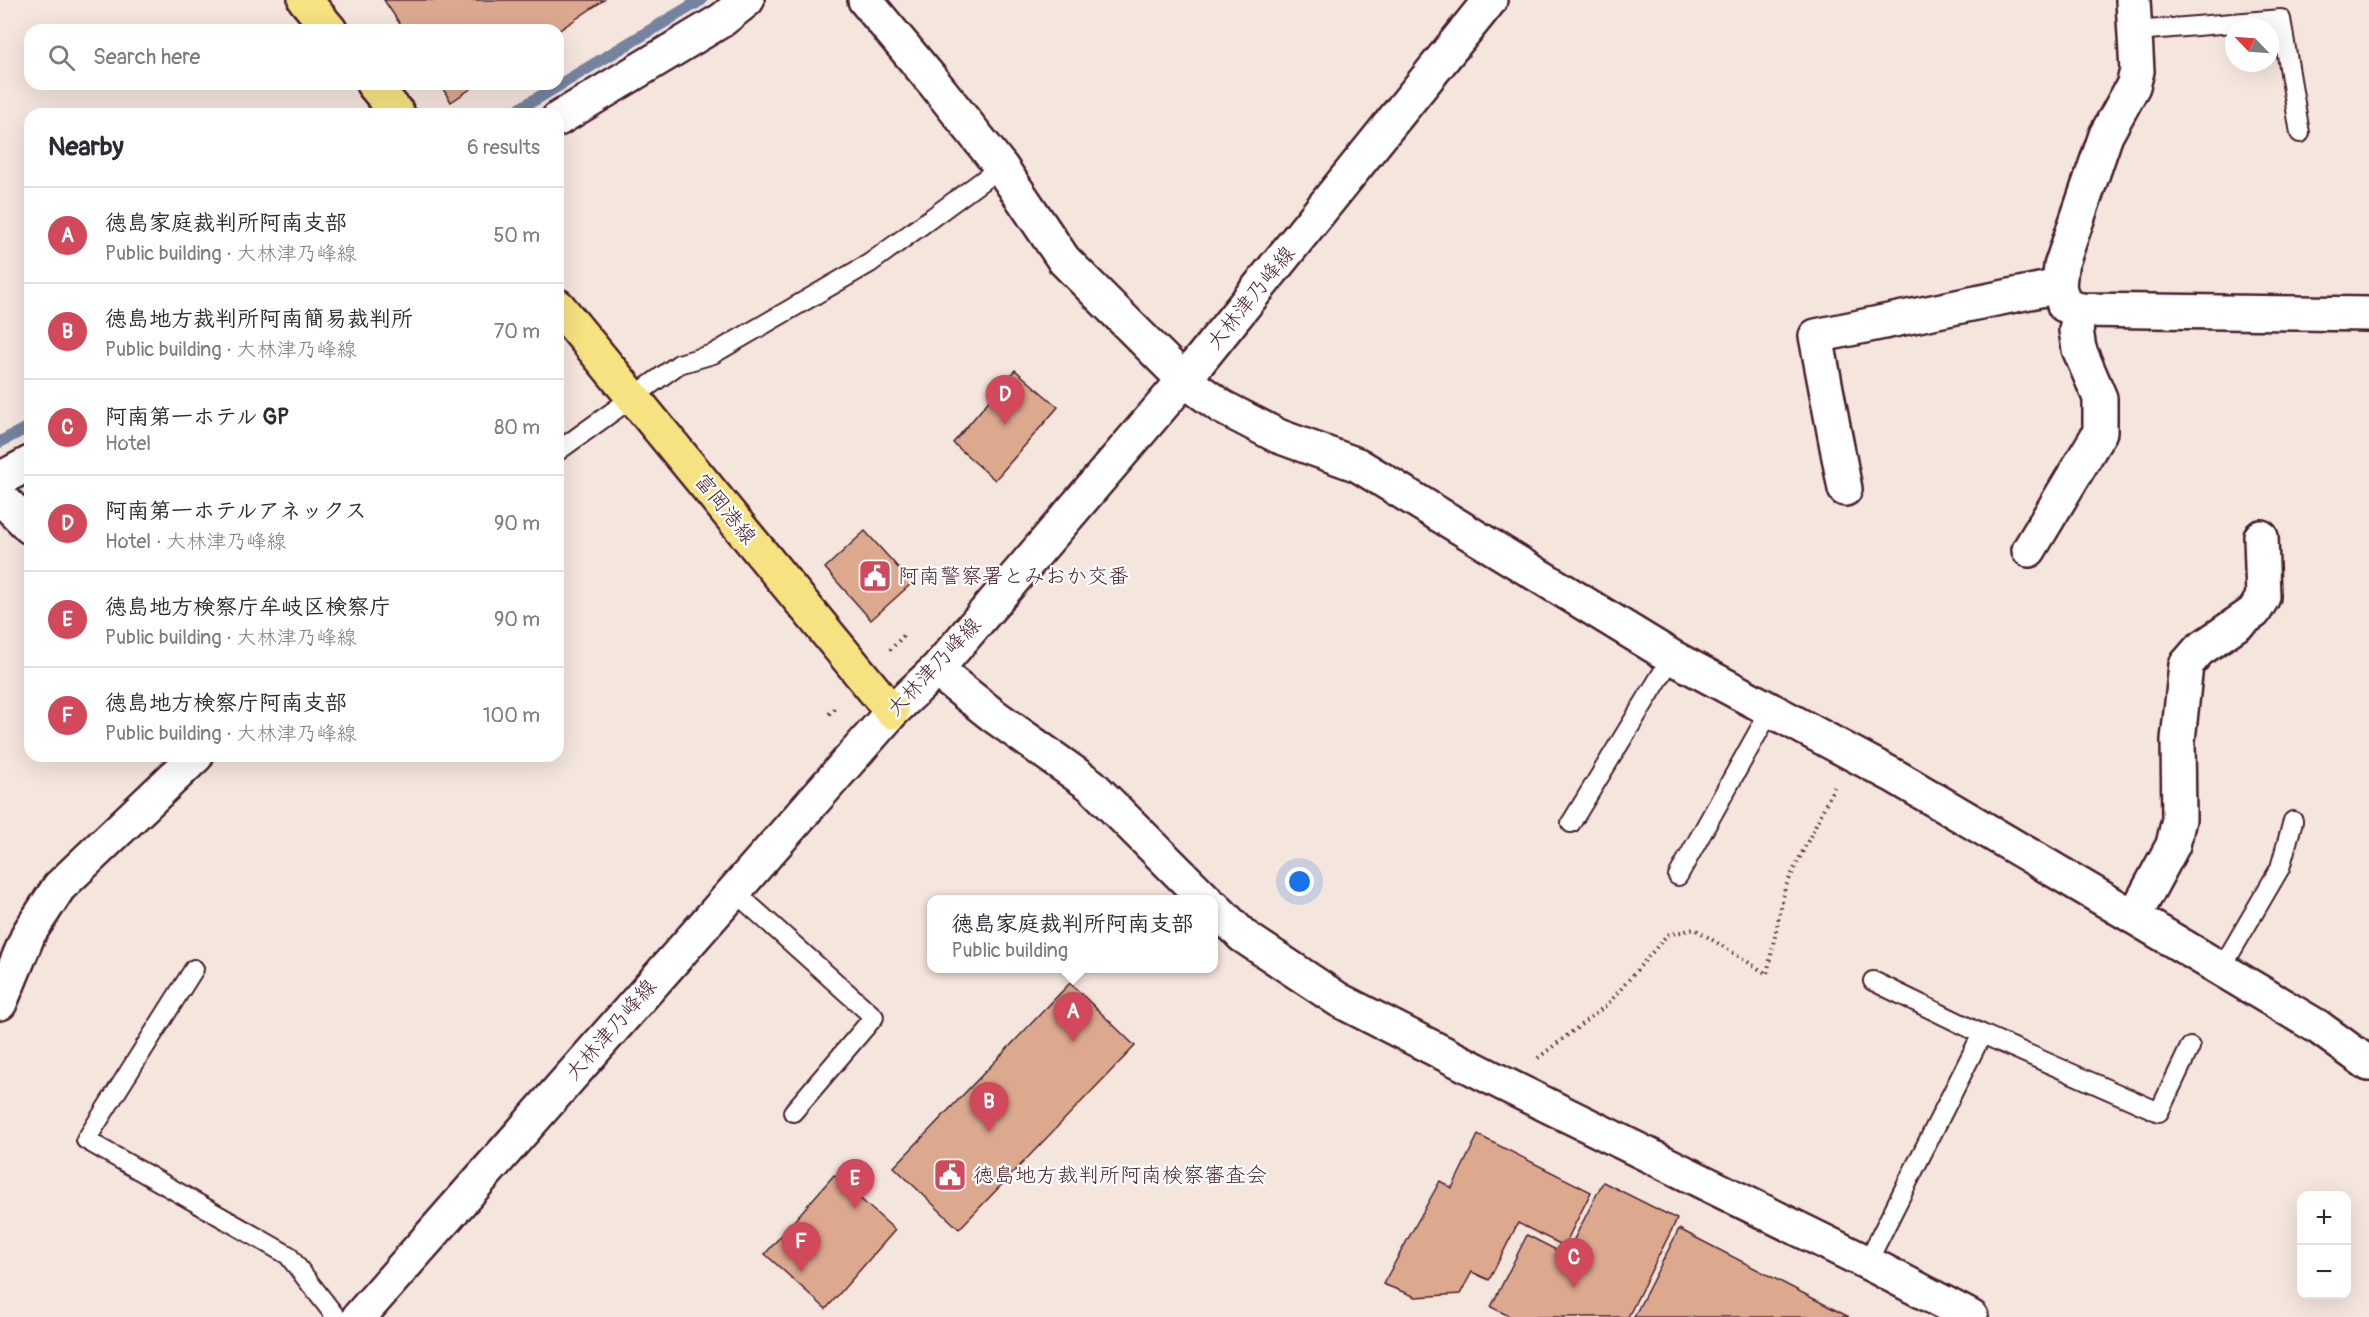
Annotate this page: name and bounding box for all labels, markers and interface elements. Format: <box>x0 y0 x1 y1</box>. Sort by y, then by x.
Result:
north arrow <box>2225 18 2279 72</box>
search box <box>24 24 564 90</box>
icon: search <box>45 41 78 74</box>
text: Search here <box>93 43 200 71</box>
text: Nearby <box>48 131 124 163</box>
text: 6 results <box>467 135 540 160</box>
text: 徳島家庭裁判所阿南支部 <box>105 209 347 237</box>
text: A <box>61 223 74 248</box>
text: 50 m <box>493 223 540 248</box>
text: Public building · 大林津乃峰線 <box>105 241 357 266</box>
street label: 大林津乃峰線 <box>1201 241 1301 355</box>
text: 徳島地方裁判所阿南簡易裁判所 <box>105 305 413 333</box>
text: B <box>62 319 73 344</box>
text: 70 m <box>494 319 540 344</box>
text: Public building · 大林津乃峰線 <box>105 337 357 362</box>
pin: D <box>986 376 1024 425</box>
text: 阿南第一ホテル GP <box>105 403 289 431</box>
text: C <box>61 415 74 440</box>
text: 80 m <box>494 415 540 440</box>
text: Hotel <box>105 431 151 456</box>
street label: 富岡港線 <box>688 468 762 550</box>
text: 阿南第一ホテルアネックス <box>105 497 367 525</box>
text: D <box>61 511 74 536</box>
text: 90 m <box>494 511 540 536</box>
text: Hotel · 大林津乃峰線 <box>105 529 286 554</box>
public building icon: 阿南警察署とみおか交番 <box>857 558 893 594</box>
place label: 阿南警察署とみおか交番 <box>898 563 1129 590</box>
text: 徳島地方検察庁牟岐区検察庁 <box>105 593 391 621</box>
text: E <box>62 607 73 632</box>
text: 90 m <box>494 607 540 632</box>
street label: 大林津乃峰線 <box>881 612 987 722</box>
text: Public building · 大林津乃峰線 <box>105 625 357 650</box>
text: 徳島地方検察庁阿南支部 <box>105 689 347 717</box>
text: F <box>61 703 74 728</box>
text: 100 m <box>483 703 540 728</box>
text: Public building · 大林津乃峰線 <box>105 721 357 746</box>
your location <box>1285 867 1314 896</box>
popup <box>927 895 1218 973</box>
text: 徳島家庭裁判所阿南支部 <box>951 910 1194 938</box>
text: Public building <box>951 938 1068 963</box>
street label: 大林津乃峰線 <box>559 974 663 1086</box>
pin: A <box>1054 992 1092 1042</box>
pin: B <box>970 1082 1008 1132</box>
public building icon: 徳島地方裁判所阿南検察審査会 <box>932 1157 968 1193</box>
pin: E <box>836 1160 874 1209</box>
place label: 徳島地方裁判所阿南検察審査会 <box>973 1162 1267 1189</box>
map controls <box>2297 1191 2351 1299</box>
button: + <box>2297 1191 2351 1245</box>
pin: F <box>782 1222 820 1272</box>
pin: C <box>1554 1238 1594 1288</box>
button: − <box>2297 1245 2351 1299</box>

